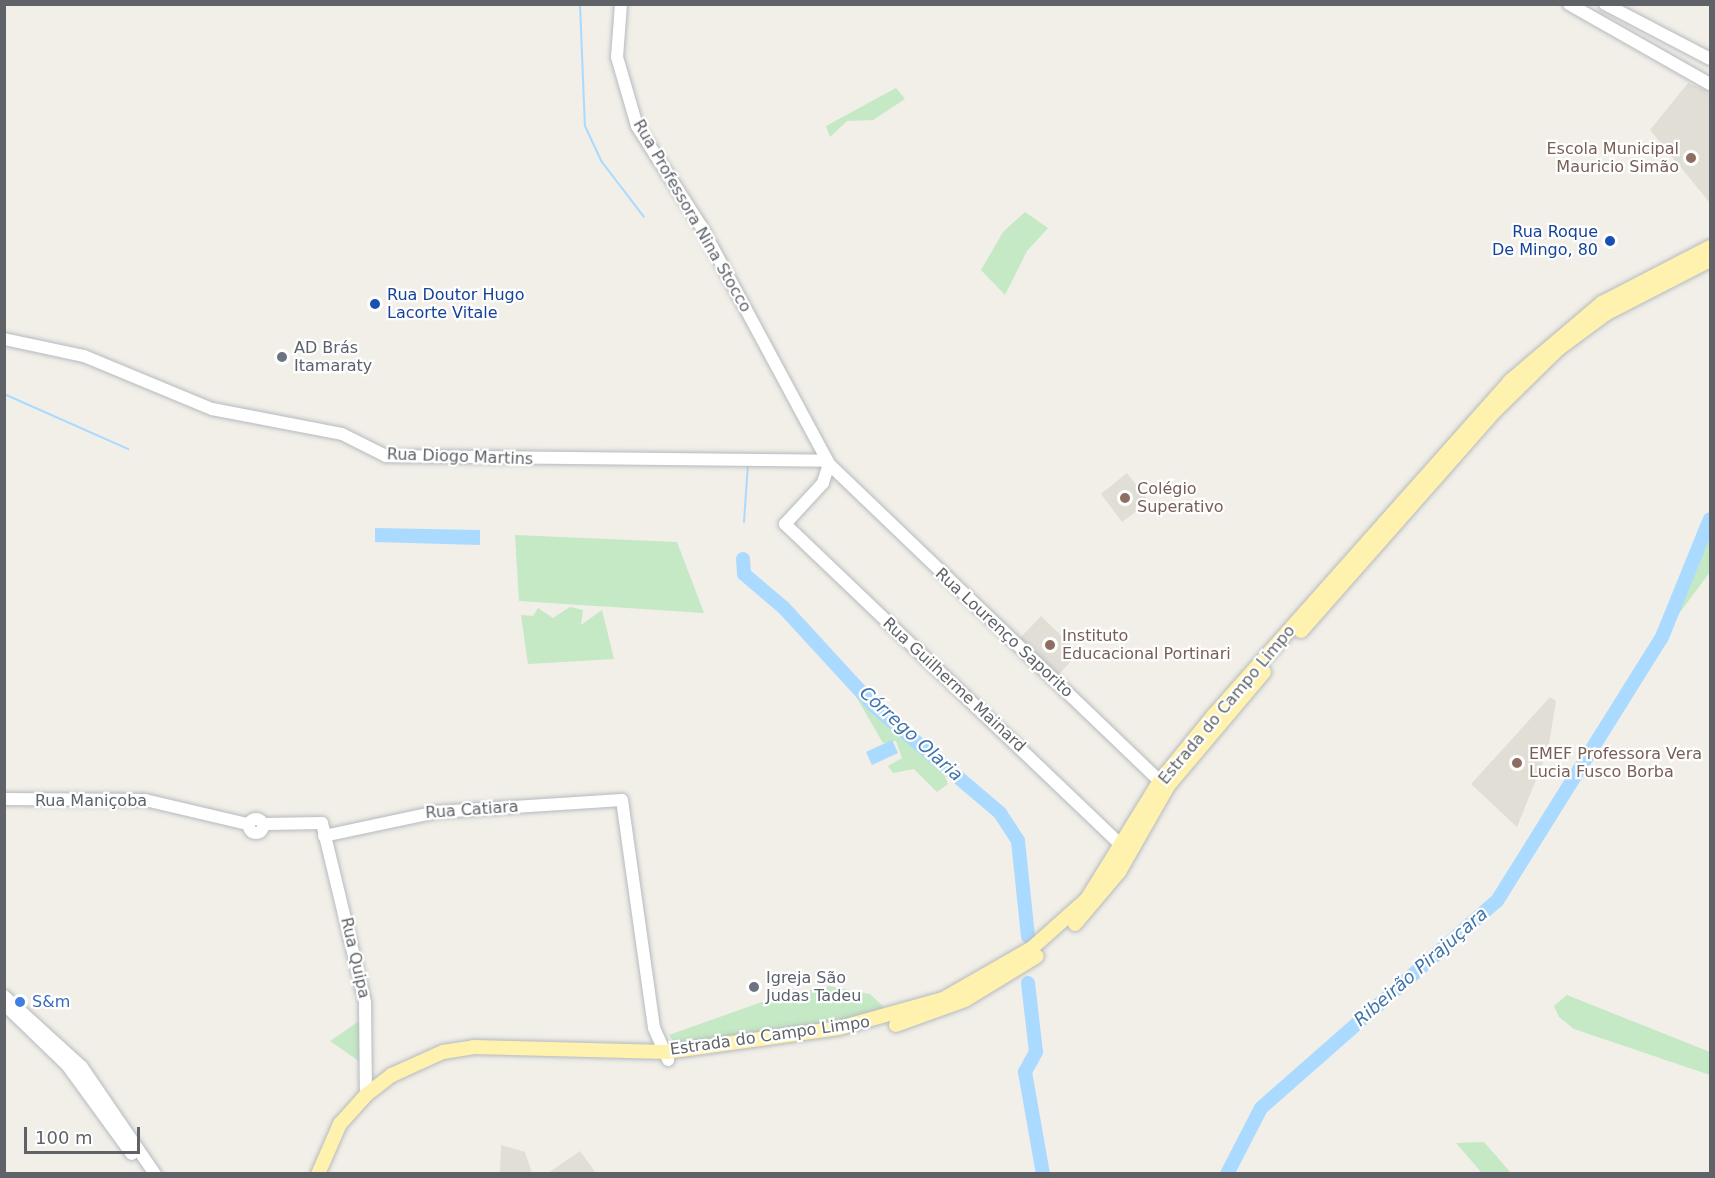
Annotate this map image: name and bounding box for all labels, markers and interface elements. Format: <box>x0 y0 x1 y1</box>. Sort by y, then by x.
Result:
street label: Rua Professora Nina Stocco <box>629 116 755 316</box>
place label: Escola Municipal Mauricio Simão <box>1546 139 1679 177</box>
marker: Escola Municipal Mauricio Simão <box>1684 151 1698 165</box>
place label: Rua Roque De Mingo, 80 <box>1492 222 1598 260</box>
marker: Rua Roque De Mingo, 80 <box>1603 234 1617 248</box>
place label: Rua Doutor Hugo Lacorte Vitale <box>387 285 525 323</box>
marker: Rua Doutor Hugo Lacorte Vitale <box>368 297 382 311</box>
place label: AD Brás Itamaraty <box>294 338 372 376</box>
marker: AD Brás Itamaraty <box>275 350 289 364</box>
street label: Rua Diogo Martins <box>387 445 533 469</box>
place label: Colégio Superativo <box>1137 479 1224 517</box>
marker: Colégio Superativo <box>1118 491 1132 505</box>
street label: Rua Lourenço Saporito <box>931 564 1077 702</box>
street label: Rua Guilherme Mainard <box>879 614 1029 756</box>
street label: Estrada do Campo Limpo <box>1155 622 1299 788</box>
place label: Instituto Educacional Portinari <box>1062 626 1231 664</box>
marker: Instituto Educacional Portinari <box>1043 638 1057 652</box>
water label: Córrego Olaria <box>855 682 967 786</box>
place label: EMEF Professora Vera Lucia Fusco Borba <box>1529 744 1702 782</box>
marker: EMEF Professora Vera Lucia Fusco Borba <box>1510 756 1524 770</box>
street label: Rua Maniçoba <box>35 791 147 811</box>
street label: Rua Catiara <box>425 797 519 823</box>
water label: Ribeirão Pirajuçara <box>1350 903 1492 1031</box>
street label: Rua Quipa <box>336 916 374 1000</box>
place label: Igreja São Judas Tadeu <box>766 968 861 1006</box>
marker: Igreja São Judas Tadeu <box>747 980 761 994</box>
place label: S&m <box>32 992 70 1012</box>
marker: S&m <box>13 995 27 1009</box>
street label: Estrada do Campo Limpo <box>669 1012 871 1060</box>
scale bar <box>27 1115 142 1153</box>
text: 100 m <box>35 1127 93 1148</box>

